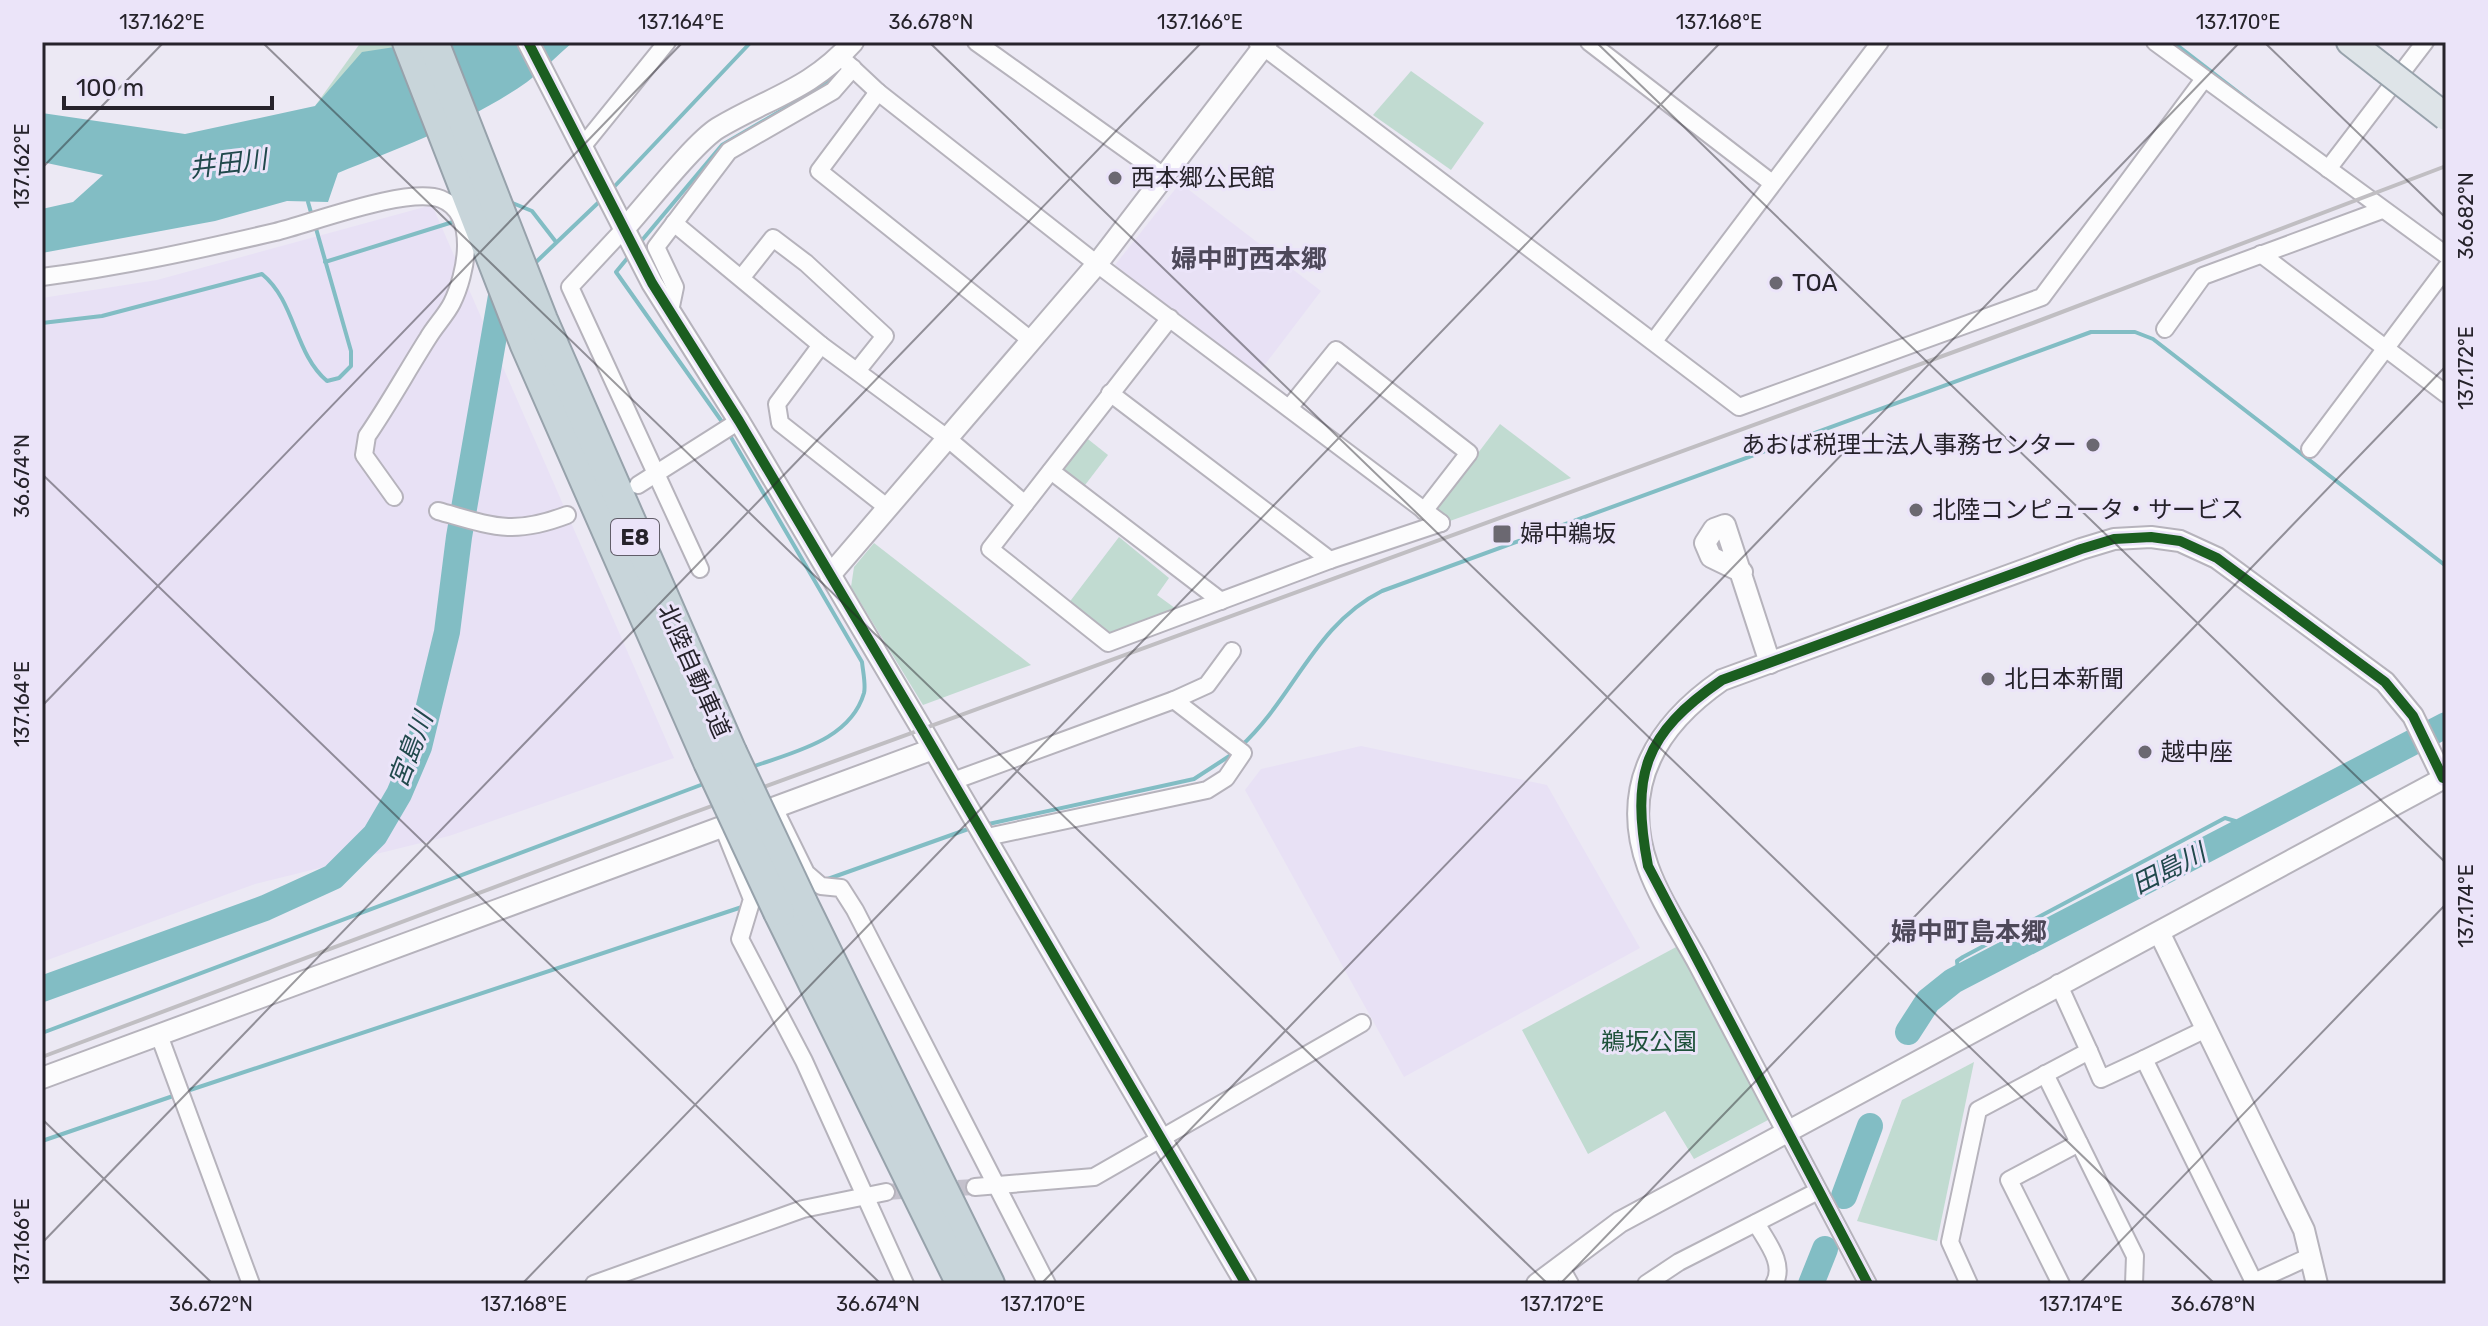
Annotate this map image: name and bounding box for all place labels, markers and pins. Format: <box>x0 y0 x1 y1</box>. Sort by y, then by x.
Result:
place label: 西本郷公民館 <box>1131 164 1275 192</box>
marker: 西本郷公民館 <box>1106 169 1124 187</box>
place label: TOA <box>1792 269 1838 297</box>
marker: TOA <box>1767 274 1785 292</box>
place label: あおば税理士法人事務センター <box>1741 431 2077 459</box>
marker: あおば税理士法人事務センター <box>2084 436 2102 454</box>
place label: 北陸コンピュータ・サービス <box>1932 496 2244 524</box>
marker: 北陸コンピュータ・サービス <box>1907 501 1925 519</box>
place label: 婦中鵜坂 <box>1520 520 1616 548</box>
marker: 婦中鵜坂 <box>1491 523 1513 545</box>
place label: 北日本新聞 <box>2004 665 2124 693</box>
marker: 北日本新聞 <box>1979 670 1997 688</box>
place label: 越中座 <box>2161 738 2233 766</box>
marker: 越中座 <box>2136 743 2154 761</box>

